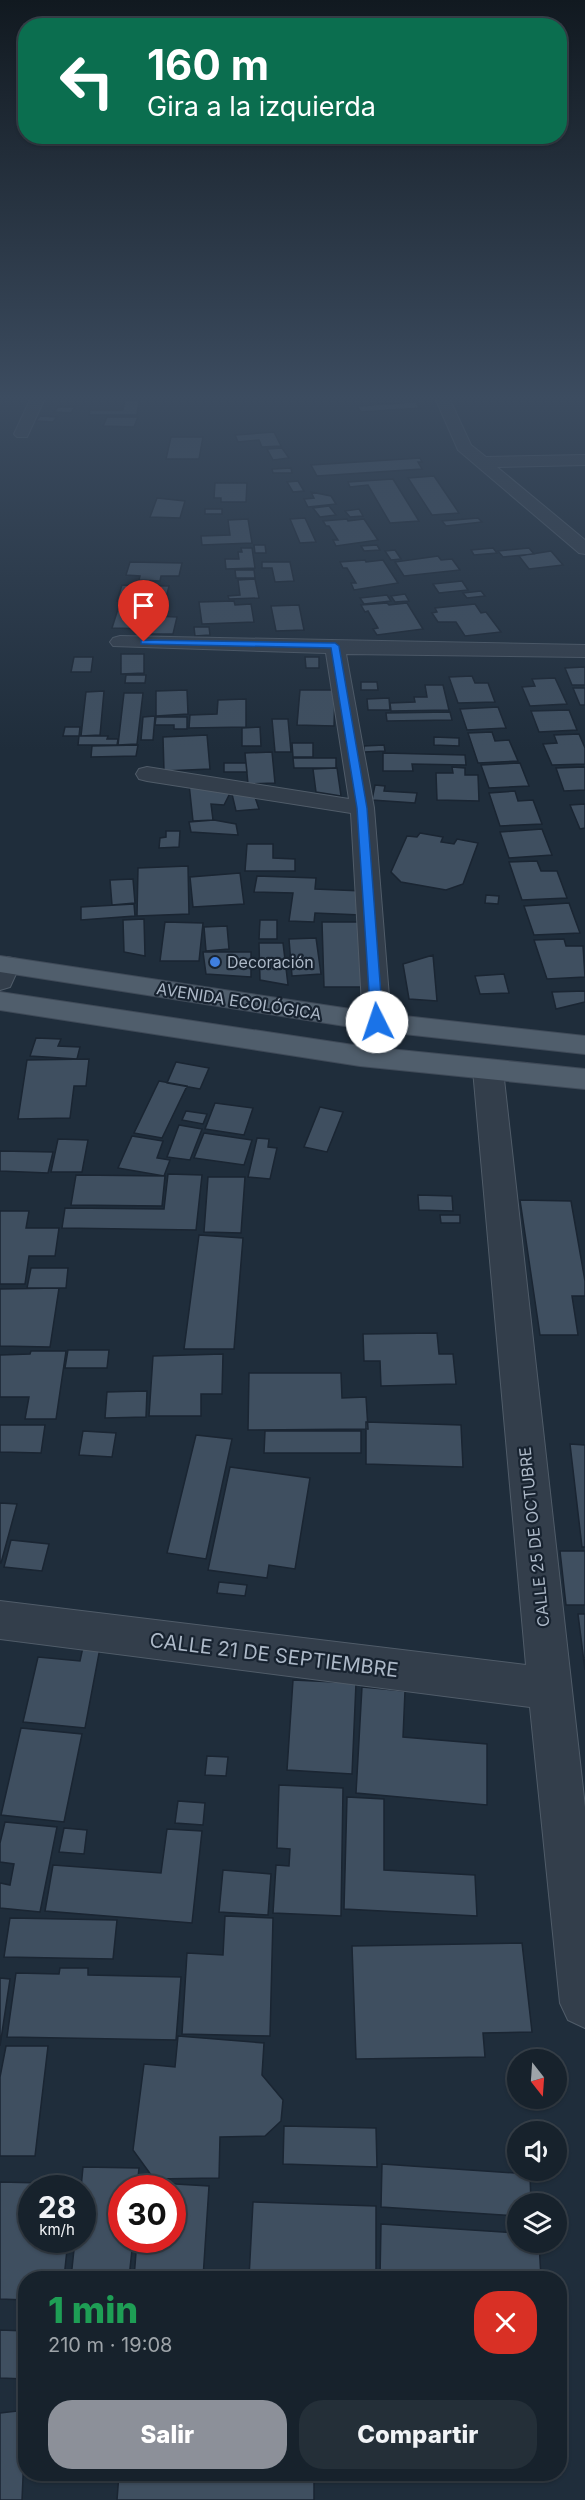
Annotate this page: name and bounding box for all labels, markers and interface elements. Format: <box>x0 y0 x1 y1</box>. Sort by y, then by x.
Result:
text: 160 m <box>147 39 269 90</box>
icon: left <box>48 42 126 120</box>
text: Gira a la izquierda <box>147 90 376 123</box>
pin <box>118 580 169 642</box>
icon: arrive <box>127 589 160 622</box>
place label: Decoración <box>227 952 314 972</box>
marker: Decoración <box>208 955 222 969</box>
street label: AVENIDA ECOLÓGICA <box>155 978 323 1024</box>
position arrow <box>345 990 409 1054</box>
street label: CALLE 25 DE OCTUBRE <box>515 1446 553 1628</box>
street label: CALLE 21 DE SEPTIEMBRE <box>148 1628 400 1682</box>
north arrow <box>507 2049 567 2109</box>
map controls <box>507 2049 567 2253</box>
button: sound <box>507 2121 567 2181</box>
speed limit sign: 30 <box>108 2175 186 2253</box>
text: 28 <box>38 2189 76 2225</box>
button: layers <box>507 2193 567 2253</box>
text: km/h <box>39 2220 75 2239</box>
text: 1 min <box>48 2288 138 2332</box>
button: close <box>474 2291 537 2354</box>
text: 210 m · 19:08 <box>48 2333 172 2357</box>
button: Salir <box>48 2400 287 2469</box>
button: Compartir <box>299 2400 537 2469</box>

